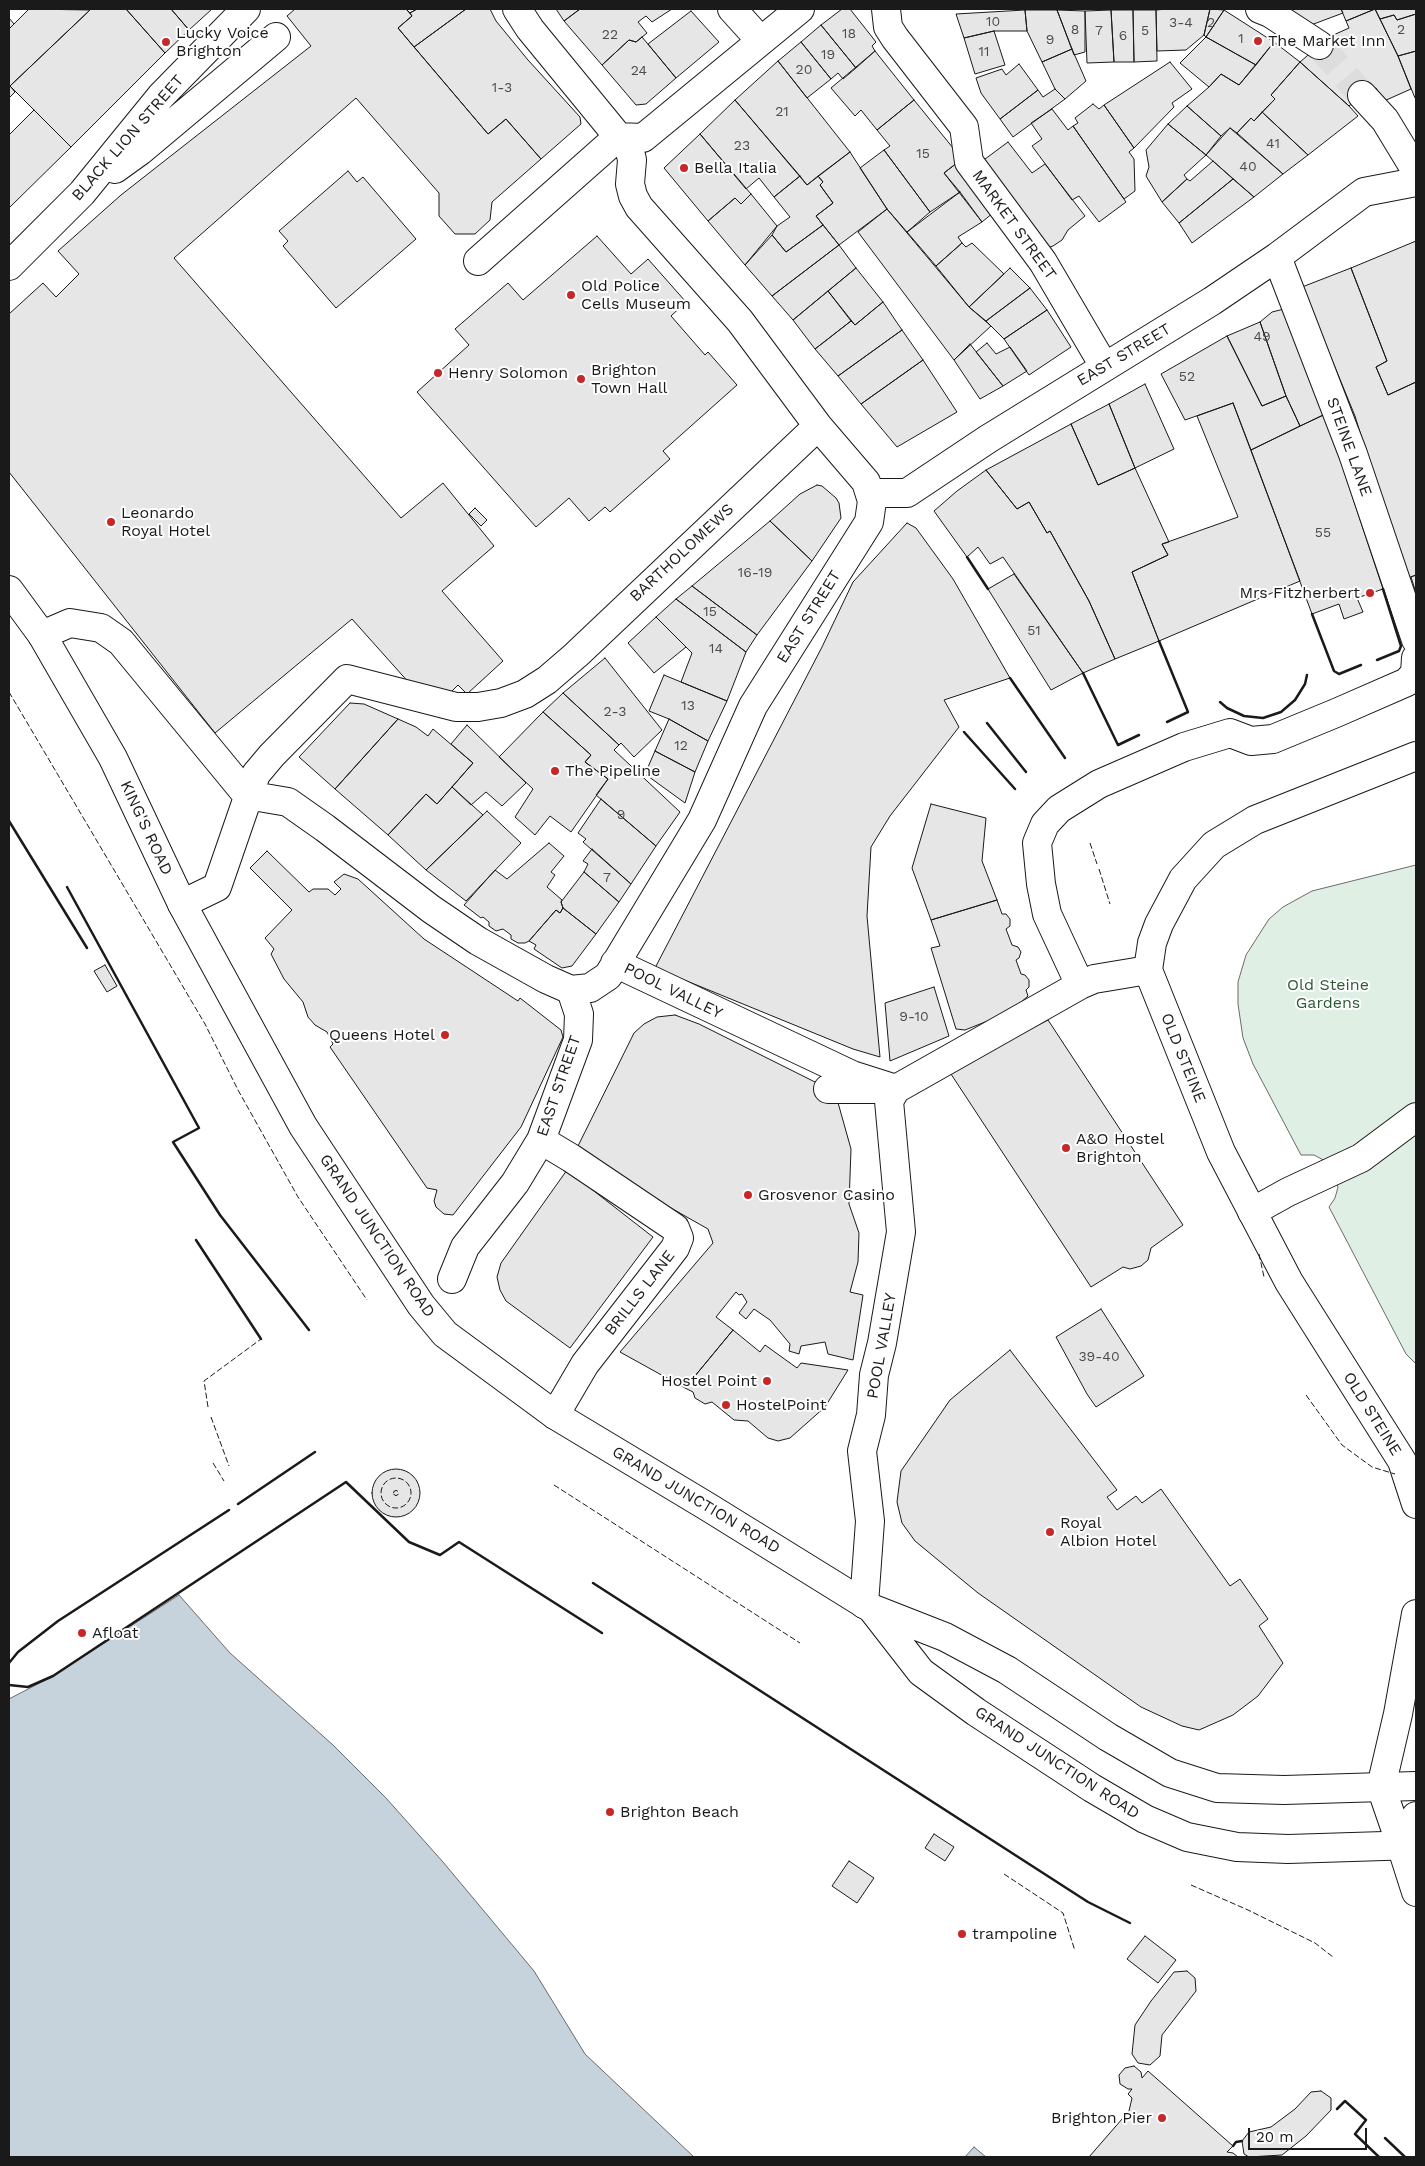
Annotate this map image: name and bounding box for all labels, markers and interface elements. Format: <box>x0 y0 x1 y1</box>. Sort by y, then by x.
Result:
house number: 10 <box>986 14 1000 30</box>
house number: 3-4 <box>1169 15 1193 31</box>
house number: 2 <box>1207 15 1215 31</box>
house number: 8 <box>1071 22 1079 38</box>
house number: 2 <box>1397 22 1405 38</box>
place label: Lucky Voice Brighton <box>176 23 269 61</box>
house number: 7 <box>1095 23 1103 39</box>
house number: 5 <box>1141 23 1149 39</box>
house number: 18 <box>842 26 856 42</box>
house number: 22 <box>602 27 618 43</box>
house number: 6 <box>1119 28 1127 44</box>
house number: 1 <box>1238 31 1244 47</box>
place label: The Market Inn <box>1268 31 1385 51</box>
house number: 9 <box>1046 32 1054 48</box>
marker: The Market Inn <box>1252 35 1264 47</box>
marker: Lucky Voice Brighton <box>160 36 172 48</box>
house number: 11 <box>979 44 989 60</box>
house number: 19 <box>821 47 835 63</box>
house number: 20 <box>796 62 812 78</box>
house number: 24 <box>631 63 647 79</box>
street label: BLACK LION STREET <box>68 71 188 205</box>
house number: 1-3 <box>492 80 512 96</box>
house number: 21 <box>775 104 789 120</box>
house number: 41 <box>1266 136 1280 152</box>
house number: 23 <box>734 138 750 154</box>
house number: 15 <box>916 146 930 162</box>
place label: Bella Italia <box>694 158 777 178</box>
house number: 40 <box>1239 159 1257 175</box>
marker: Bella Italia <box>678 162 690 174</box>
street label: MARKET STREET <box>968 166 1060 284</box>
place label: Old Police Cells Museum <box>581 276 691 314</box>
marker: Old Police Cells Museum <box>565 289 577 301</box>
street label: EAST STREET <box>1074 320 1174 390</box>
house number: 49 <box>1253 329 1271 345</box>
place label: Brighton Town Hall <box>591 360 667 398</box>
place label: Henry Solomon <box>448 363 568 383</box>
marker: Henry Solomon <box>432 367 444 379</box>
house number: 52 <box>1179 369 1195 385</box>
marker: Brighton Town Hall <box>575 373 587 385</box>
street label: STEINE LANE <box>1322 395 1376 499</box>
street label: BARTHOLOMEWS <box>626 500 738 606</box>
place label: Leonardo Royal Hotel <box>121 503 210 541</box>
marker: Leonardo Royal Hotel <box>105 516 117 528</box>
house number: 55 <box>1315 525 1331 541</box>
house number: 16-19 <box>738 565 772 581</box>
street label: EAST STREET <box>773 567 845 667</box>
place label: Mrs Fitzherbert <box>1239 583 1360 603</box>
marker: Mrs Fitzherbert <box>1364 587 1376 599</box>
house number: 15 <box>703 604 717 620</box>
house number: 51 <box>1027 623 1041 639</box>
house number: 14 <box>709 641 723 657</box>
house number: 13 <box>681 698 695 714</box>
house number: 2-3 <box>604 704 626 720</box>
house number: 12 <box>674 738 688 754</box>
place label: The Pipeline <box>565 761 661 781</box>
marker: The Pipeline <box>549 765 561 777</box>
street label: KING'S ROAD <box>116 778 176 878</box>
house number: 9 <box>617 807 625 823</box>
house number: 7 <box>603 870 611 886</box>
street label: POOL VALLEY <box>621 959 725 1023</box>
park label: Old Steine Gardens <box>1287 975 1369 1013</box>
house number: 9-10 <box>899 1009 929 1025</box>
street label: OLD STEINE <box>1156 1010 1210 1106</box>
place label: Queens Hotel <box>329 1025 435 1045</box>
marker: Queens Hotel <box>439 1029 451 1041</box>
street label: EAST STREET <box>533 1033 585 1139</box>
place label: A&O Hostel Brighton <box>1076 1129 1164 1167</box>
marker: A&O Hostel Brighton <box>1060 1142 1072 1154</box>
street label: GRAND JUNCTION ROAD <box>315 1151 439 1321</box>
place label: Grosvenor Casino <box>758 1185 895 1205</box>
marker: Grosvenor Casino <box>742 1189 754 1201</box>
street label: BRILLS LANE <box>601 1247 679 1339</box>
street label: POOL VALLEY <box>863 1292 901 1400</box>
house number: 39-40 <box>1078 1349 1120 1365</box>
street label: OLD STEINE <box>1339 1369 1405 1459</box>
place label: Hostel Point <box>661 1371 757 1391</box>
marker: Hostel Point <box>761 1375 773 1387</box>
place label: HostelPoint <box>736 1395 826 1415</box>
marker: HostelPoint <box>720 1399 732 1411</box>
street label: GRAND JUNCTION ROAD <box>609 1442 783 1558</box>
place label: Royal Albion Hotel <box>1060 1513 1157 1551</box>
marker: Royal Albion Hotel <box>1044 1526 1056 1538</box>
place label: Afloat <box>92 1623 138 1643</box>
marker: Afloat <box>76 1627 88 1639</box>
street label: GRAND JUNCTION ROAD <box>971 1703 1143 1823</box>
place label: Brighton Beach <box>620 1802 739 1822</box>
marker: Brighton Beach <box>604 1806 616 1818</box>
place label: trampoline <box>972 1924 1057 1944</box>
marker: trampoline <box>956 1928 968 1940</box>
place label: Brighton Pier <box>1051 2108 1152 2128</box>
marker: Brighton Pier <box>1156 2112 1168 2124</box>
scale bar <box>1250 2118 1369 2150</box>
text: 20 m <box>1256 2128 1294 2146</box>

